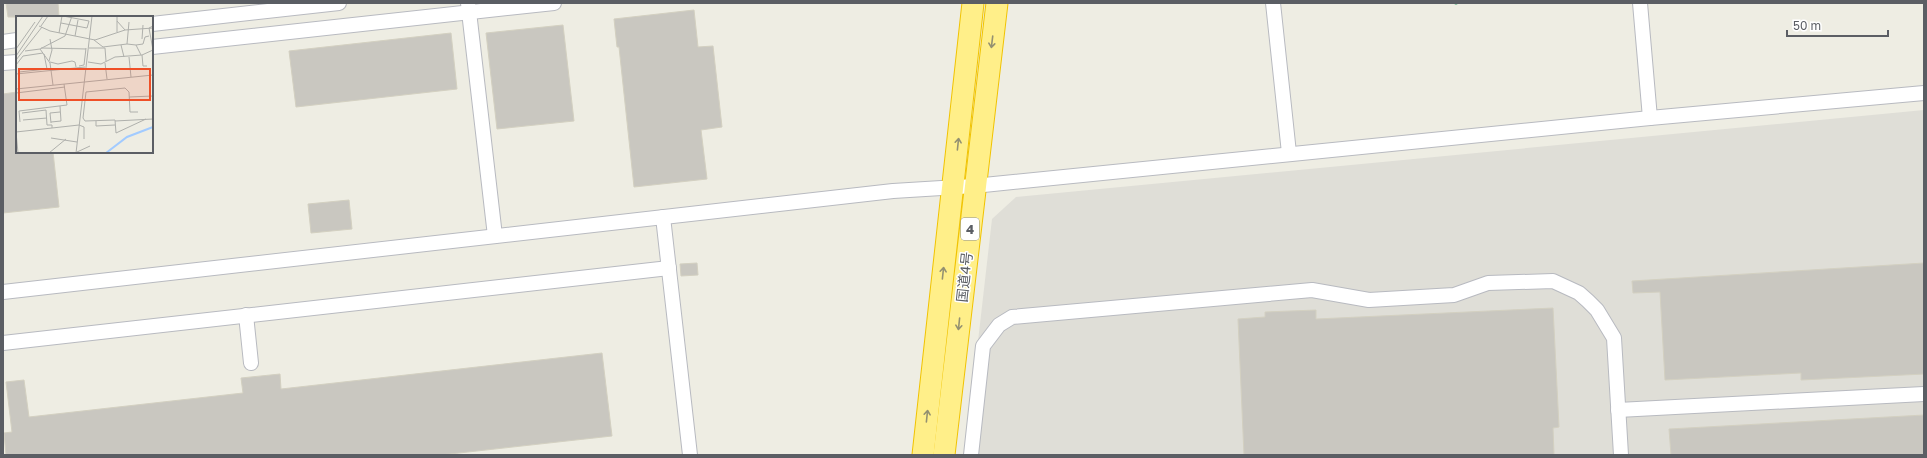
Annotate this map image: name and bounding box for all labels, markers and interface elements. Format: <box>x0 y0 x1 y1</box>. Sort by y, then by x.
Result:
scale bar <box>1787 12 1888 38</box>
inset map <box>16 16 153 153</box>
text: 50 m <box>1793 18 1821 33</box>
one-way arrow <box>988 35 996 48</box>
one-way arrow <box>954 138 961 151</box>
road number: 4 <box>961 218 979 240</box>
street label: 国道4号 <box>953 251 975 303</box>
one-way arrow <box>939 267 947 280</box>
one-way arrow <box>955 317 963 330</box>
one-way arrow <box>923 410 931 423</box>

